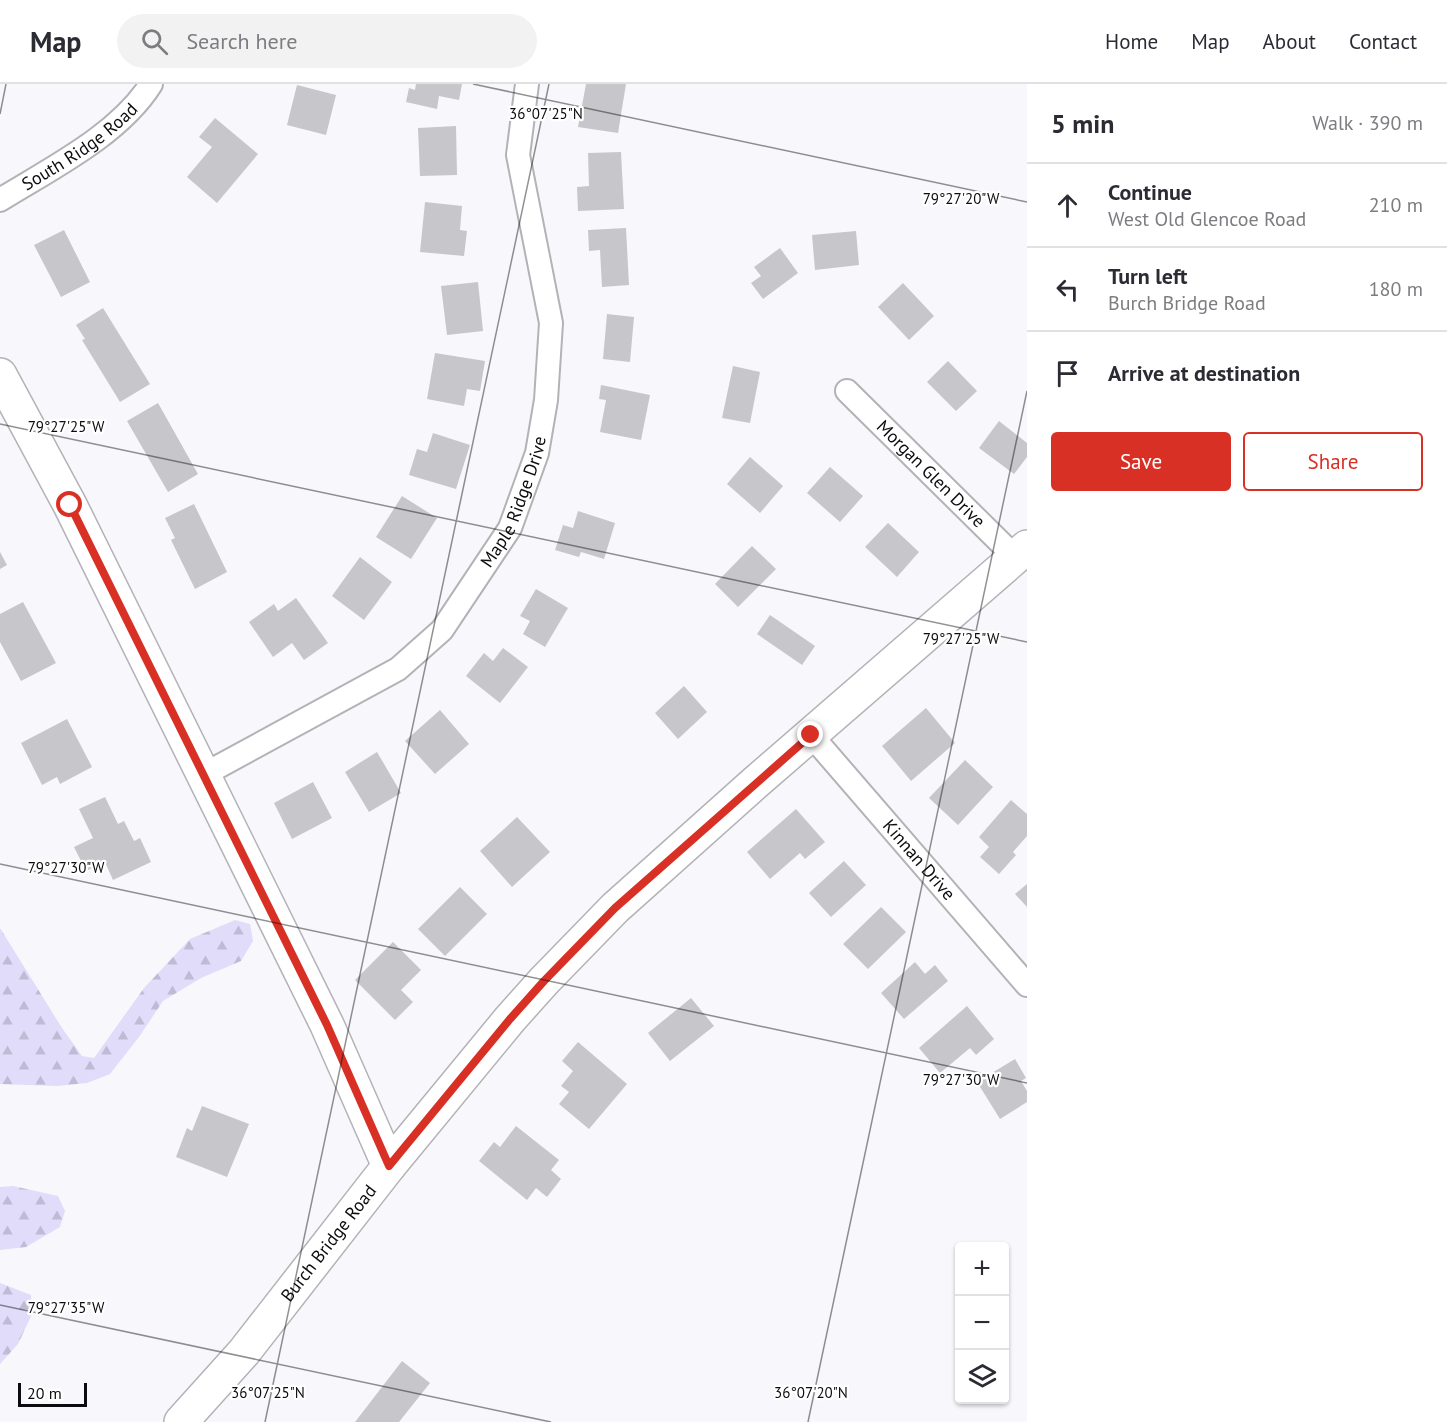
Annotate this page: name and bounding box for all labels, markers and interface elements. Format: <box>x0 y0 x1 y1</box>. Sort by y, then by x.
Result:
search box <box>117 14 537 68</box>
text: Map <box>30 23 81 60</box>
icon: search <box>138 25 171 58</box>
text: Search here <box>186 27 297 55</box>
text: Home <box>1105 28 1158 55</box>
text: Map <box>1191 28 1230 55</box>
text: About <box>1263 28 1316 55</box>
text: Contact <box>1349 28 1417 55</box>
street label: South Ridge Road <box>17 98 142 195</box>
text: 36°07'25"N <box>509 104 583 123</box>
text: 5 min <box>1051 107 1114 140</box>
text: Walk · 390 m <box>1312 110 1423 136</box>
text: Continue <box>1108 178 1192 206</box>
text: 79°27'20"W <box>923 189 1000 208</box>
icon: ahead <box>1051 189 1084 222</box>
text: 210 m <box>1369 192 1423 218</box>
text: West Old Glencoe Road <box>1108 206 1306 232</box>
text: Turn left <box>1108 262 1188 290</box>
icon: left <box>1051 273 1084 306</box>
text: 180 m <box>1369 276 1423 302</box>
text: Burch Bridge Road <box>1108 290 1266 316</box>
icon: arrive <box>1051 357 1084 390</box>
text: Arrive at destination <box>1108 359 1300 387</box>
street label: Morgan Glen Drive <box>872 415 991 532</box>
text: 79°27'25"W <box>28 417 105 436</box>
button: Save <box>1051 432 1231 491</box>
button: Share <box>1243 432 1423 491</box>
street label: Maple Ridge Drive <box>475 435 551 572</box>
route start <box>56 491 82 517</box>
text: 79°27'25"W <box>923 629 1000 648</box>
route end <box>797 721 823 747</box>
street label: Kinnan Drive <box>878 814 960 905</box>
text: 79°27'30"W <box>28 858 105 877</box>
text: 79°27'30"W <box>923 1070 1000 1089</box>
street label: Burch Bridge Road <box>276 1180 381 1306</box>
map controls <box>955 1242 1009 1404</box>
button: + <box>955 1242 1009 1296</box>
button: − <box>955 1296 1009 1350</box>
text: 79°27'35"W <box>28 1298 105 1317</box>
button: layers <box>955 1350 1009 1404</box>
scale bar <box>18 1380 87 1408</box>
text: 20 m <box>27 1383 62 1403</box>
text: 36°07'25"N <box>231 1383 305 1402</box>
text: 36°07'20"N <box>774 1383 848 1402</box>

